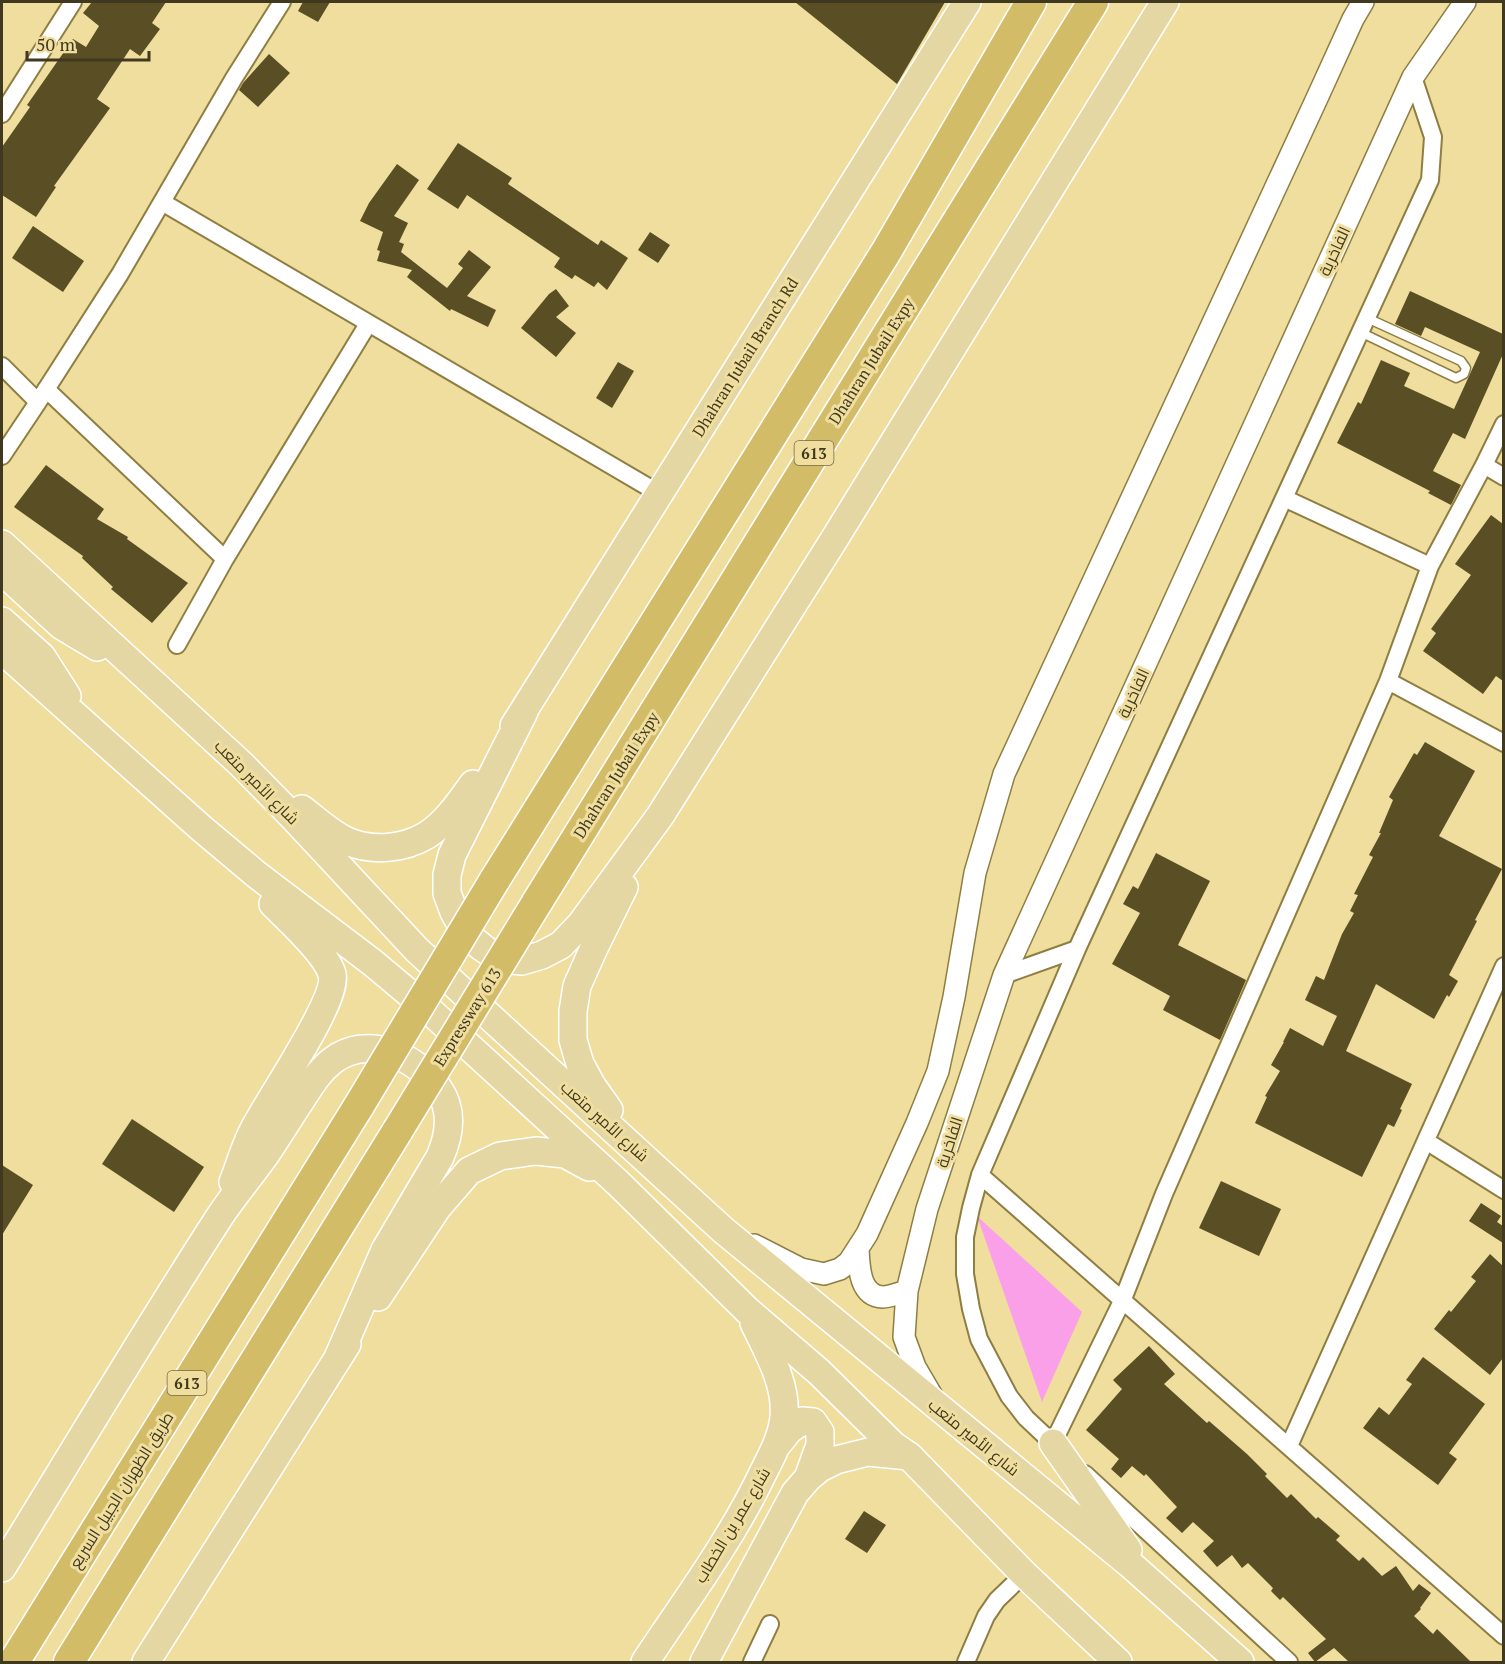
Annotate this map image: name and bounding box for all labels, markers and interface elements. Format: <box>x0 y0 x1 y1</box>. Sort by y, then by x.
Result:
scale bar <box>27 24 148 62</box>
text: 50 m <box>36 32 76 56</box>
street label: الفاخرية <box>1313 223 1355 279</box>
street label: Dhahran Jubail Branch Rd <box>687 273 803 441</box>
street label: Dhahran Jubail Expy <box>823 293 919 428</box>
road number: 613 <box>794 441 834 465</box>
street label: الفاخرية <box>1112 665 1154 721</box>
street label: Dhahran Jubail Expy <box>568 707 664 842</box>
street label: شارع الأمير متعب <box>209 735 304 830</box>
street label: Expressway 613 <box>428 964 506 1070</box>
street label: شارع الأمير متعب <box>556 1076 654 1167</box>
street label: الفاخرية <box>930 1114 968 1170</box>
road number: 613 <box>168 1371 207 1395</box>
street label: شارع الأمير متعب <box>923 1393 1024 1481</box>
street label: طريق الظهران الجبيل السريع <box>64 1407 179 1573</box>
street label: شارع عمر بن الخطاب <box>689 1463 776 1587</box>

